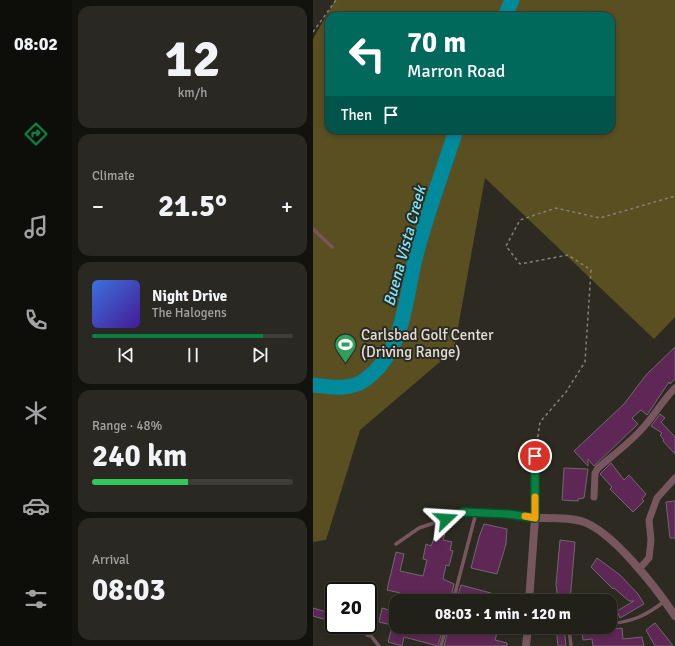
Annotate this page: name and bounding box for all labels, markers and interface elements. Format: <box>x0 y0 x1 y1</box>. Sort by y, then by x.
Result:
text: 70 m <box>407 26 466 60</box>
text: 12 <box>164 27 221 91</box>
icon: left <box>341 28 393 80</box>
text: 08:02 <box>14 33 58 55</box>
text: Marron Road <box>407 60 505 82</box>
text: km/h <box>178 85 207 101</box>
icon: arrive <box>380 104 402 126</box>
text: Then <box>341 106 372 124</box>
icon: directions <box>22 120 50 148</box>
text: Climate <box>92 168 135 184</box>
water label: Buena Vista Creek <box>379 182 431 309</box>
text: 21.5° <box>158 188 227 225</box>
text: − <box>92 193 104 220</box>
text: + <box>281 193 293 220</box>
icon: music <box>22 213 50 241</box>
text: Night Drive <box>152 287 227 305</box>
text: The Halogens <box>152 305 227 321</box>
icon: phone <box>22 306 50 334</box>
place label: Carlsbad Golf Center (Driving Range) <box>361 326 494 361</box>
sports icon: Carlsbad Golf Center (Driving Range) <box>332 331 358 364</box>
icon: previous <box>115 344 137 366</box>
icon: pause <box>182 344 204 366</box>
icon: next <box>249 344 271 366</box>
icon: climate <box>22 399 50 427</box>
text: Range · 48% <box>92 418 162 434</box>
text: 240 km <box>92 438 187 475</box>
pin <box>518 439 552 473</box>
icon: arrive <box>524 445 546 467</box>
icon: car <box>22 492 50 520</box>
position arrow <box>425 498 467 540</box>
text: Arrival <box>92 552 129 568</box>
text: 08:03 <box>92 572 166 609</box>
speed limit sign: 20 <box>325 582 377 634</box>
icon: filters <box>22 585 50 613</box>
text: 08:03 · 1 min · 120 m <box>435 605 571 623</box>

